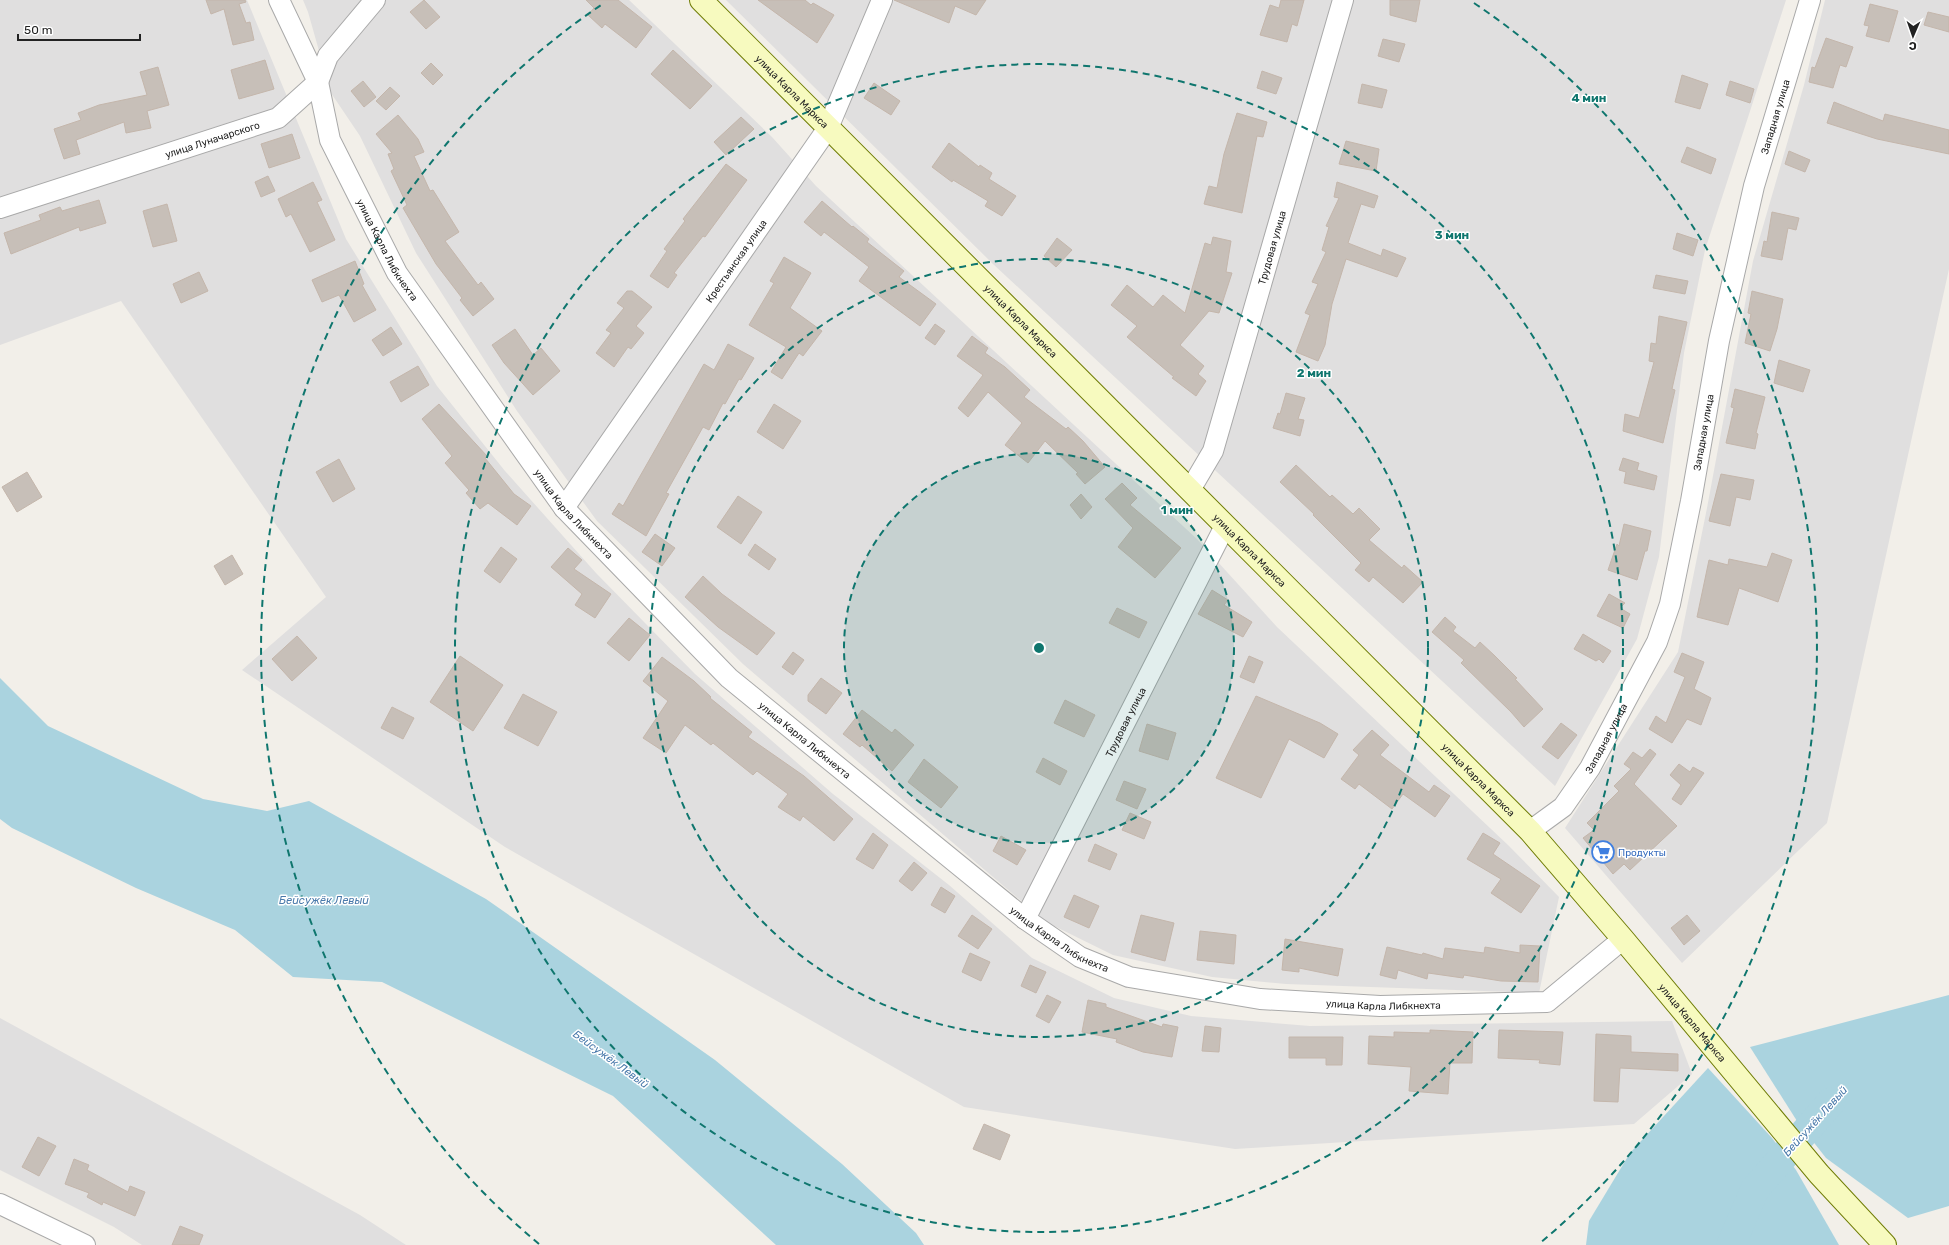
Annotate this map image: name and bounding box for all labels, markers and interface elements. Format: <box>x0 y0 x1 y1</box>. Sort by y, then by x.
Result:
scale bar <box>18 16 140 42</box>
north arrow <box>1893 16 1933 56</box>
text: 50 m <box>24 23 52 37</box>
text: С <box>1908 39 1917 52</box>
street label: улица Карла Маркса <box>752 53 830 131</box>
street label: Западная улица <box>1759 78 1793 156</box>
text: 4 мин <box>1572 91 1606 105</box>
street label: улица Луначарского <box>164 119 262 161</box>
street label: улица Карла Либкнехта <box>354 197 420 304</box>
street label: Трудовая улица <box>1256 209 1289 286</box>
street label: Крестьянская улица <box>704 218 770 305</box>
text: 3 мин <box>1435 228 1469 242</box>
street label: улица Карла Маркса <box>981 282 1059 361</box>
text: 2 мин <box>1297 366 1331 380</box>
street label: Западная улица <box>1691 393 1717 472</box>
street label: улица Карла Либкнехта <box>531 467 615 562</box>
text: 1 мин <box>1161 503 1193 517</box>
street label: улица Карла Маркса <box>1210 512 1288 590</box>
centre of rings <box>1032 641 1046 655</box>
street label: Трудовая улица <box>1103 686 1149 759</box>
street label: улица Карла Либкнехта <box>756 700 853 781</box>
street label: Западная улица <box>1583 702 1630 776</box>
street label: улица Карла Маркса <box>1439 741 1517 819</box>
supermarket icon: Продукты <box>1590 839 1616 865</box>
place label: Продукты <box>1618 847 1666 859</box>
water label: Бейсужёк Левый <box>279 894 369 907</box>
street label: улица Карла Либкнехта <box>1007 904 1110 975</box>
street label: улица Карла Маркса <box>1656 981 1728 1065</box>
street label: улица Карла Либкнехта <box>1326 998 1441 1013</box>
water label: Бейсужёк Левый <box>571 1028 651 1091</box>
water label: Бейсужёк Левый <box>1780 1083 1851 1159</box>

